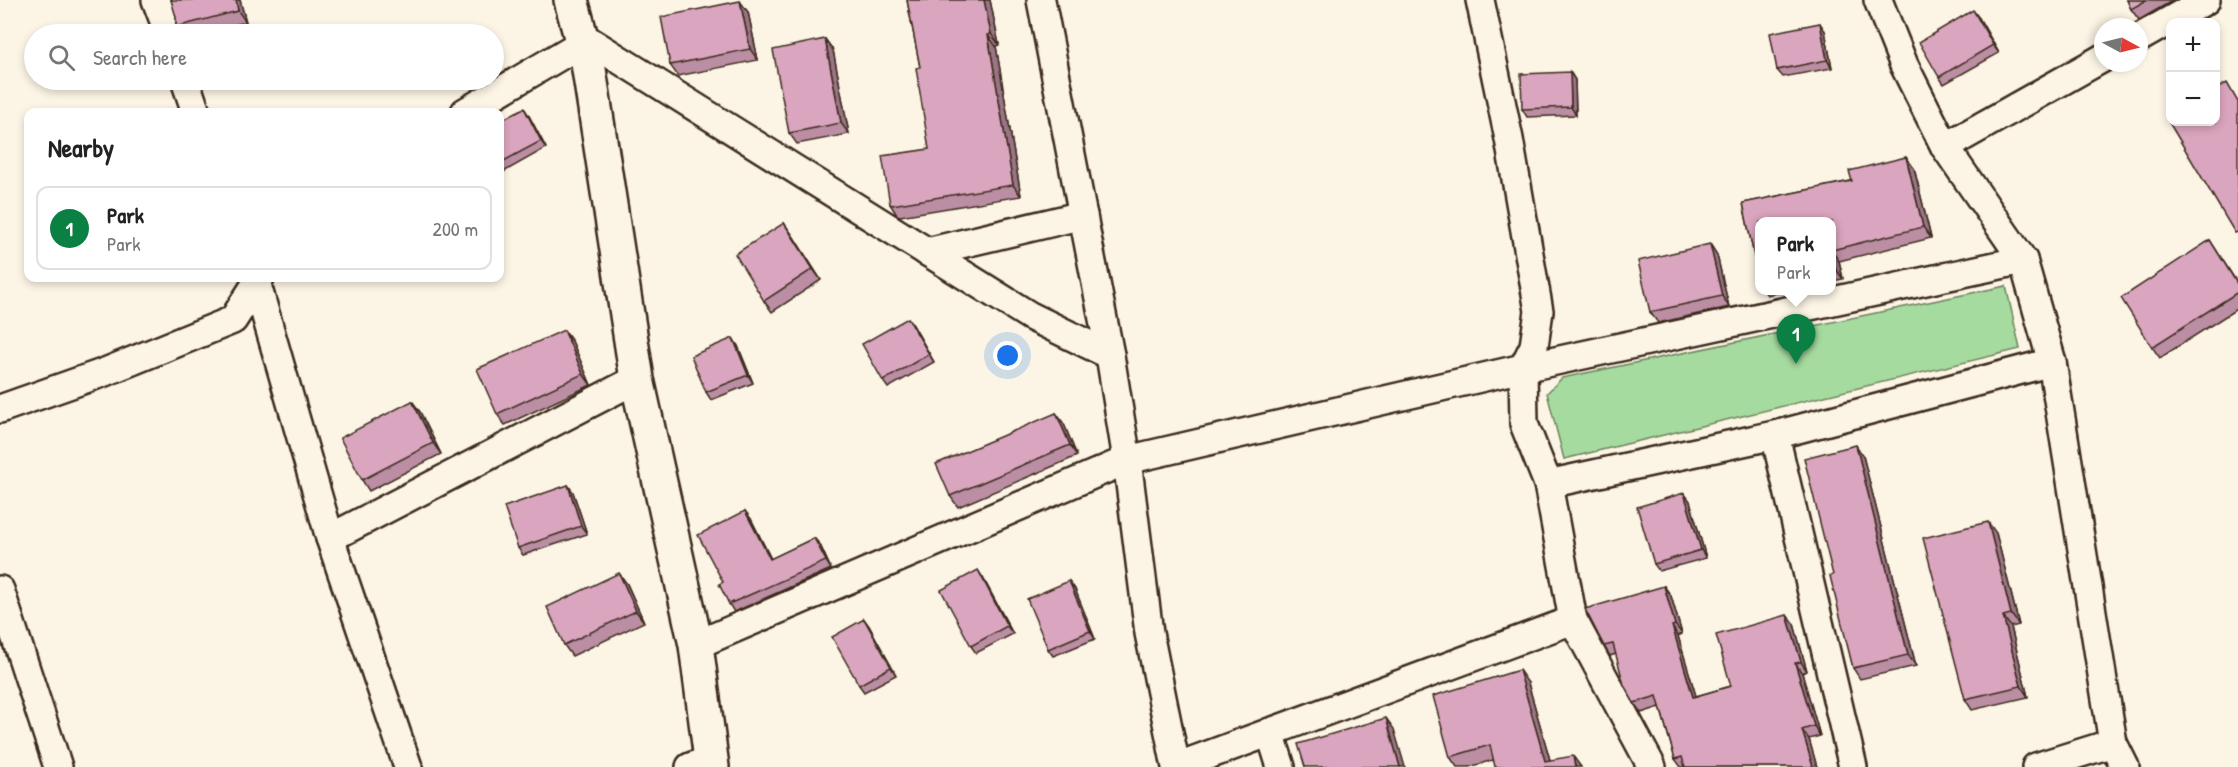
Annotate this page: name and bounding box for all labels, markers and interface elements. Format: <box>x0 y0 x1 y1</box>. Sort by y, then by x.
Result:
north arrow <box>2094 18 2148 72</box>
map controls <box>2166 18 2220 126</box>
button: + <box>2166 18 2220 72</box>
search box <box>24 24 504 90</box>
icon: search <box>45 41 78 74</box>
text: Search here <box>93 42 187 72</box>
button: − <box>2166 72 2220 126</box>
text: Nearby <box>48 130 114 165</box>
text: Park <box>107 200 144 230</box>
text: 1 <box>66 215 73 242</box>
text: 200 m <box>433 215 478 242</box>
popup <box>1755 217 1836 295</box>
text: Park <box>1777 228 1814 258</box>
text: Park <box>107 230 140 257</box>
text: Park <box>1777 258 1811 285</box>
pin: 1 <box>1776 314 1816 364</box>
your location <box>993 341 1022 370</box>

